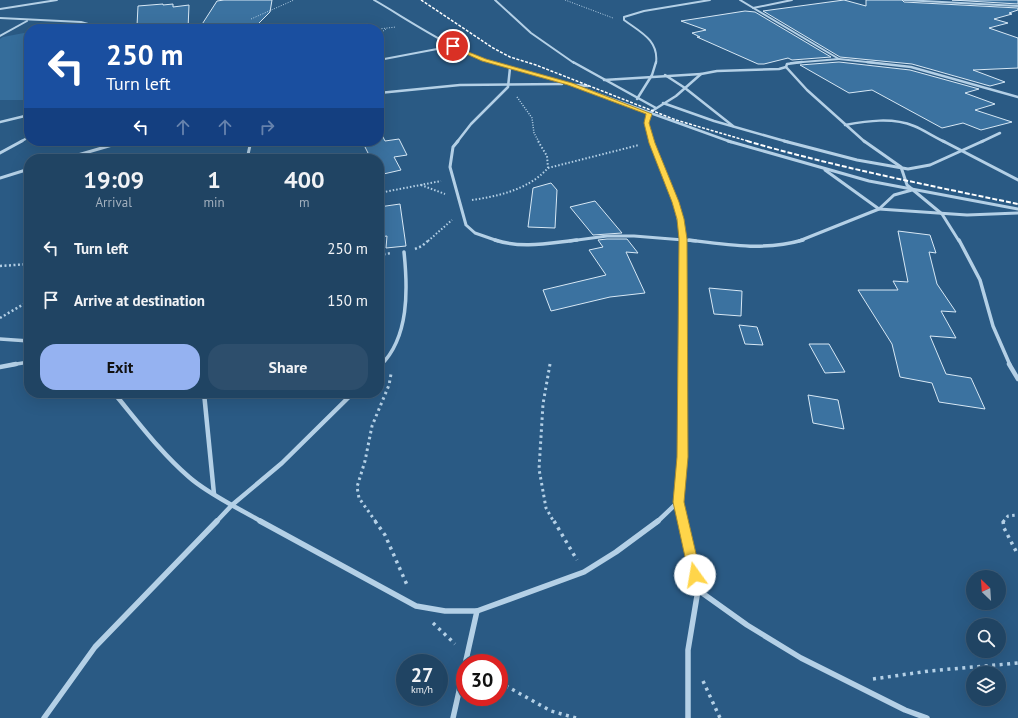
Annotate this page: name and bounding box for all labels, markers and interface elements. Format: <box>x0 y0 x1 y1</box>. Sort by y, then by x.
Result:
pin <box>436 29 470 63</box>
icon: arrive <box>442 35 464 57</box>
text: 250 m <box>106 36 183 73</box>
icon: left <box>40 40 92 92</box>
text: Turn left <box>106 72 171 95</box>
icon: left <box>130 116 152 138</box>
icon: ahead <box>172 116 194 138</box>
icon: ahead <box>214 116 236 138</box>
icon: right <box>256 116 278 138</box>
text: 19:09 <box>83 164 144 195</box>
text: 1 <box>207 164 221 195</box>
text: 400 <box>284 164 325 195</box>
text: Arrival <box>96 194 132 211</box>
text: min <box>203 194 225 211</box>
text: m <box>299 194 310 211</box>
icon: left <box>40 237 62 259</box>
text: Turn left <box>74 239 128 258</box>
text: 250 m <box>327 239 368 258</box>
icon: arrive <box>40 289 62 311</box>
text: Arrive at destination <box>74 291 205 310</box>
text: 150 m <box>327 291 368 310</box>
button: Exit <box>40 344 200 390</box>
button: Share <box>208 344 368 390</box>
position arrow <box>674 554 716 596</box>
north arrow <box>966 570 1006 610</box>
map controls <box>966 570 1006 706</box>
button: search <box>966 618 1006 658</box>
speed limit sign: 30 <box>456 654 508 706</box>
text: 27 <box>411 662 433 688</box>
button: layers <box>966 666 1006 706</box>
text: km/h <box>411 683 433 696</box>

